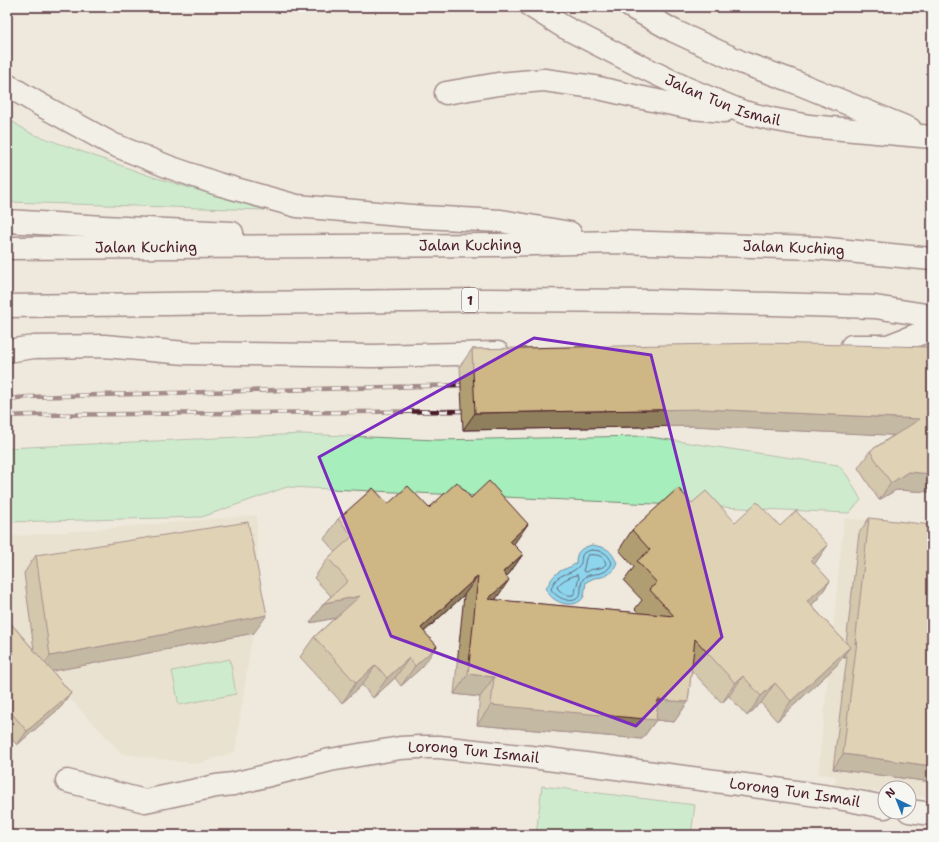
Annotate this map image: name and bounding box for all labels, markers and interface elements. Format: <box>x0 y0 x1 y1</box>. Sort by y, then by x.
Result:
street label: Jalan Tun Ismail <box>661 69 783 131</box>
street label: Jalan Kuching <box>419 234 522 255</box>
street label: Jalan Kuching <box>742 236 846 261</box>
street label: Jalan Kuching <box>95 237 197 257</box>
road number: 1 <box>462 288 478 312</box>
street label: Lorong Tun Ismail <box>407 737 541 768</box>
street label: Lorong Tun Ismail <box>728 773 863 812</box>
north arrow <box>877 780 917 820</box>
text: N <box>882 784 899 802</box>

